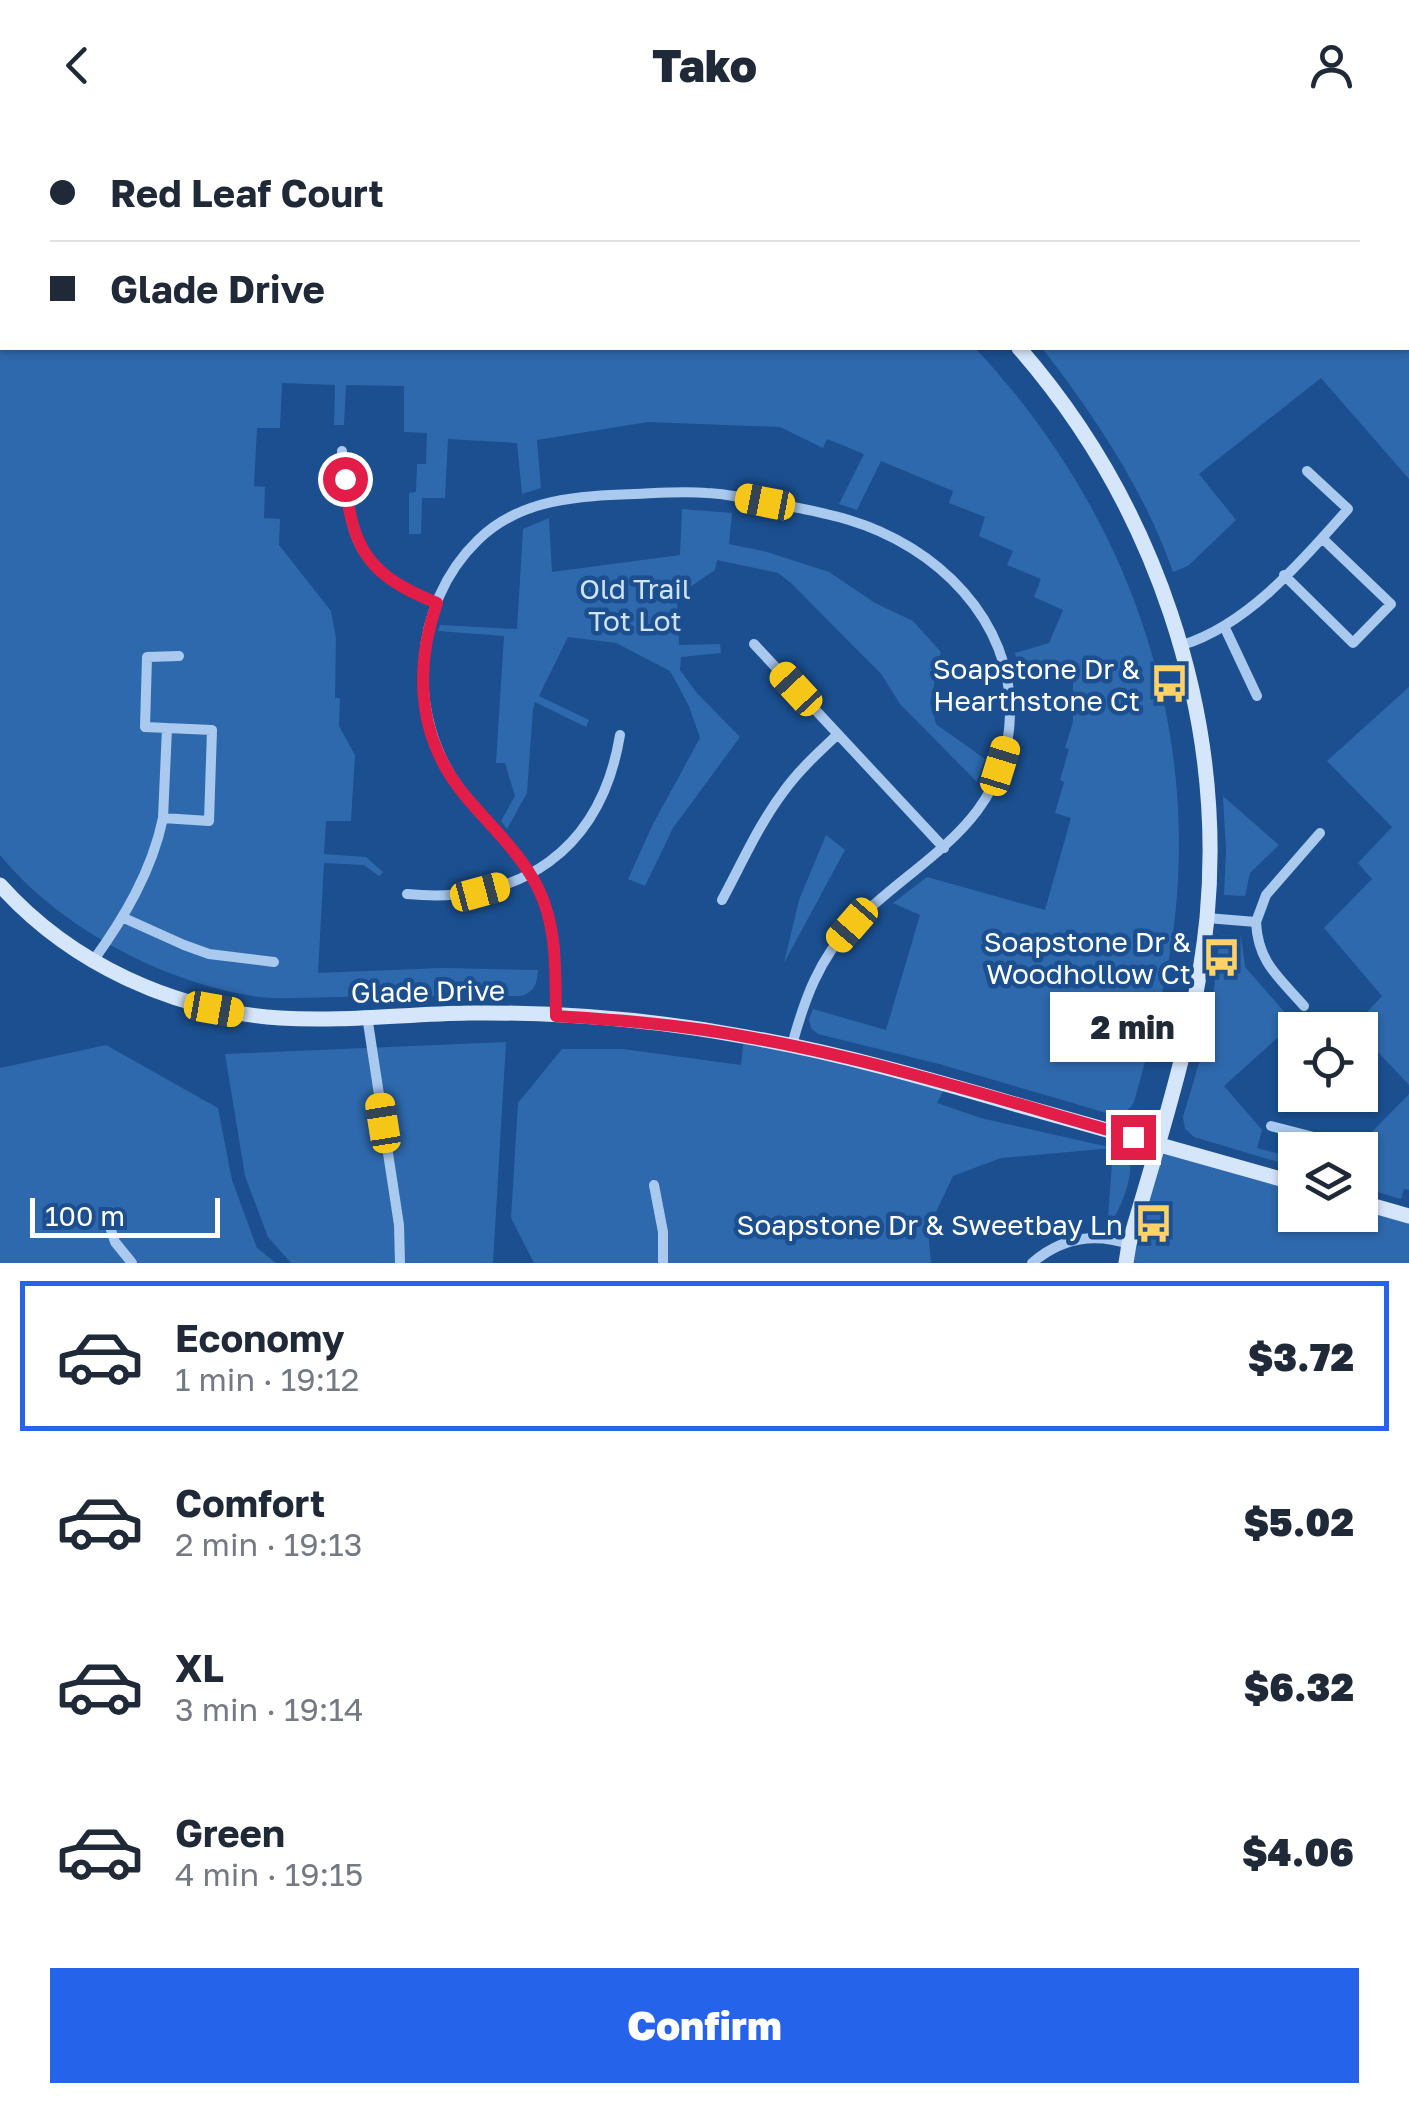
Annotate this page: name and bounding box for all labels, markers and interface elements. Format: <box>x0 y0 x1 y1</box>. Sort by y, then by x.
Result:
icon: back <box>50 38 105 93</box>
text: Tako <box>652 38 757 92</box>
icon: person <box>1304 38 1359 93</box>
text: Red Leaf Court <box>110 170 384 215</box>
text: Glade Drive <box>110 266 325 311</box>
route start <box>323 457 368 502</box>
car <box>733 482 797 522</box>
park label: Old Trail Tot Lot <box>579 572 691 637</box>
place label: Soapstone Dr & Hearthstone Ct <box>933 652 1140 717</box>
car <box>765 657 827 721</box>
bus stop icon: Soapstone Dr & Hearthstone Ct <box>1149 663 1191 705</box>
car <box>977 733 1023 799</box>
car <box>447 870 513 914</box>
car <box>821 893 883 957</box>
place label: Soapstone Dr & Woodhollow Ct <box>984 925 1191 990</box>
bus stop icon: Soapstone Dr & Woodhollow Ct <box>1200 936 1242 978</box>
street label: Glade Drive <box>351 973 505 1009</box>
car <box>182 989 246 1029</box>
callout: 2 min <box>1050 992 1216 1062</box>
text: 2 min <box>1090 1008 1175 1046</box>
map controls <box>1278 1012 1378 1232</box>
button: locate <box>1278 1012 1378 1112</box>
car <box>363 1091 403 1155</box>
route end <box>1111 1115 1156 1160</box>
button: layers <box>1278 1132 1378 1232</box>
scale bar <box>30 1193 220 1238</box>
text: 100 m <box>45 1199 125 1232</box>
bus stop icon: Soapstone Dr & Sweetbay Ln <box>1132 1203 1174 1245</box>
place label: Soapstone Dr & Sweetbay Ln <box>737 1208 1123 1241</box>
icon: car <box>55 1311 145 1401</box>
text: Economy <box>175 1315 344 1360</box>
text: $3.72 <box>1248 1334 1354 1379</box>
text: 1 min · 19:12 <box>175 1360 359 1398</box>
icon: car <box>55 1476 145 1566</box>
text: Comfort <box>175 1480 325 1525</box>
text: $5.02 <box>1243 1499 1354 1544</box>
text: 2 min · 19:13 <box>175 1525 362 1563</box>
icon: car <box>55 1641 145 1731</box>
text: XL <box>175 1645 224 1690</box>
text: $6.32 <box>1244 1664 1354 1709</box>
text: 3 min · 19:14 <box>175 1690 363 1728</box>
icon: car <box>55 1806 145 1896</box>
text: Green <box>175 1810 285 1855</box>
text: $4.06 <box>1242 1829 1354 1874</box>
text: 4 min · 19:15 <box>175 1855 363 1893</box>
button: Confirm <box>50 1968 1359 2083</box>

